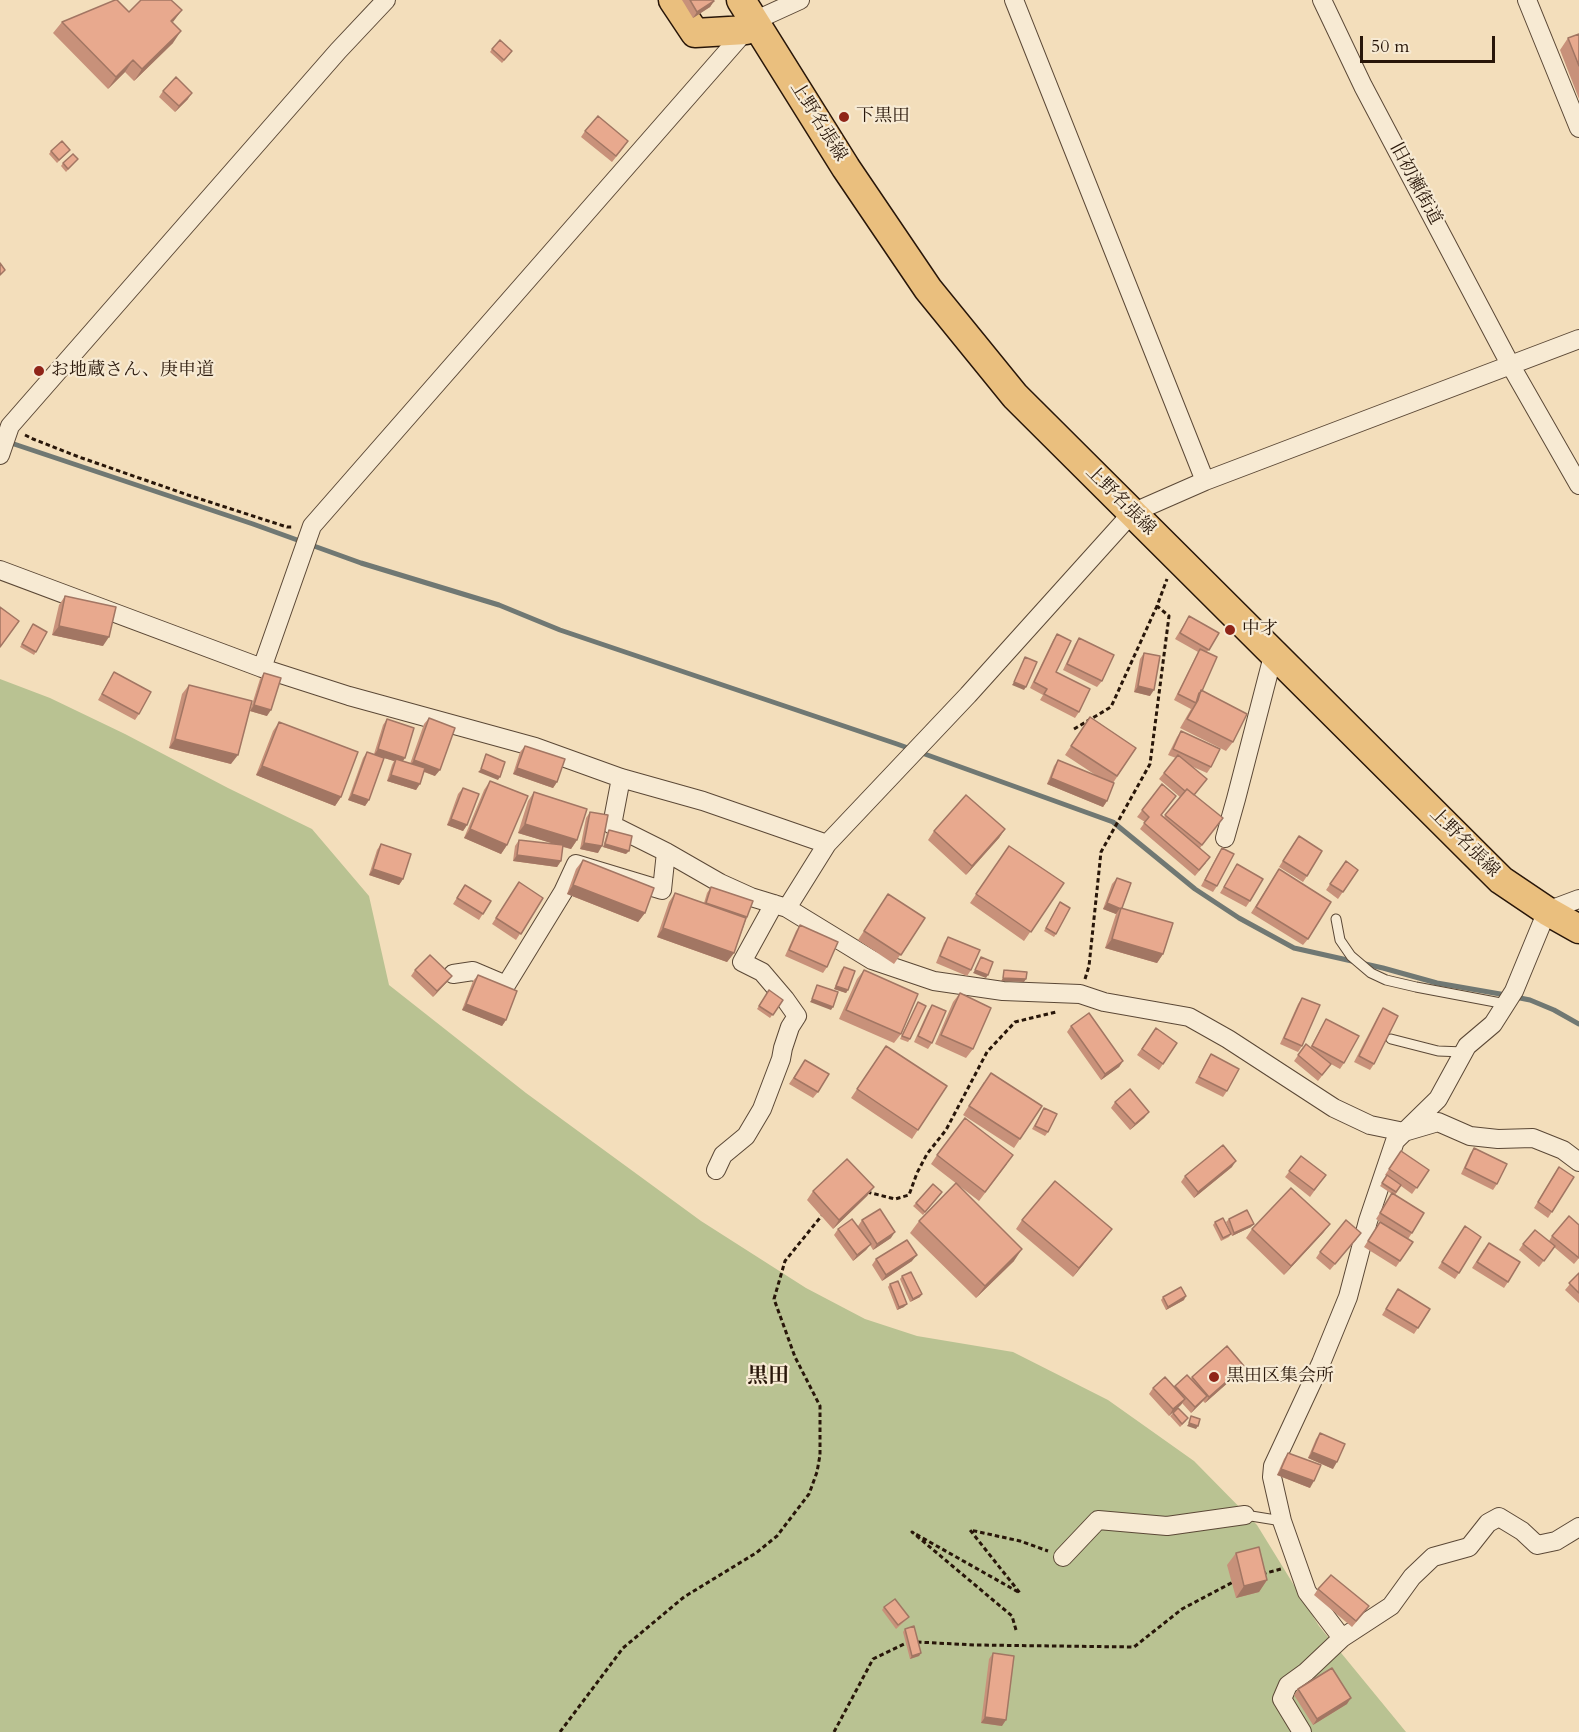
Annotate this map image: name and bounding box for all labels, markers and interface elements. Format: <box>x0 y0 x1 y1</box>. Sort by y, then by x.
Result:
scale bar <box>1363 24 1498 62</box>
text: 50 m <box>1371 34 1410 59</box>
street label: 上野名張線 <box>785 78 851 166</box>
place label: 下黒田 <box>856 106 910 128</box>
marker: 下黒田 <box>837 110 851 124</box>
street label: 旧初瀬街道 <box>1384 139 1446 229</box>
place label: お地蔵さん、庚申道 <box>51 360 214 382</box>
marker: お地蔵さん、庚申道 <box>32 364 46 378</box>
street label: 上野名張線 <box>1081 462 1159 540</box>
place label: 中才 <box>1242 619 1278 641</box>
marker: 中才 <box>1223 623 1237 637</box>
street label: 上野名張線 <box>1425 804 1503 882</box>
district label: 黒田 <box>747 1364 789 1390</box>
place label: 黒田区集会所 <box>1226 1366 1334 1388</box>
marker: 黒田区集会所 <box>1207 1370 1221 1384</box>

